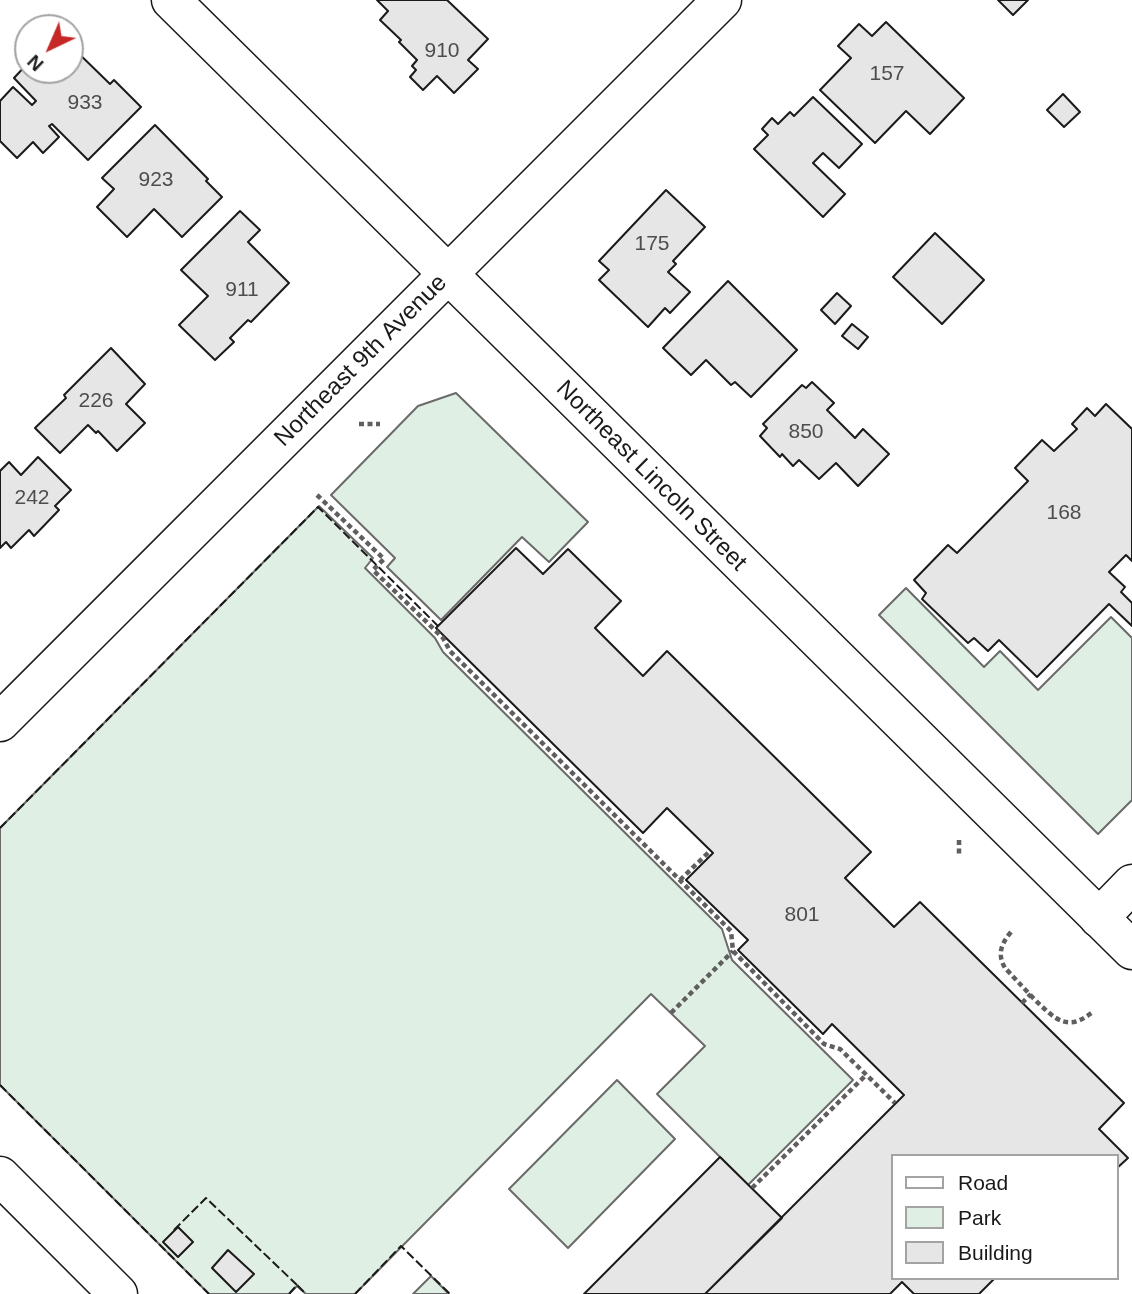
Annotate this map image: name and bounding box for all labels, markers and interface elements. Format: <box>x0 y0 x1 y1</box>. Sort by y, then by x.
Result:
north arrow <box>14 14 84 84</box>
house number: 910 <box>424 38 460 64</box>
text: N <box>23 51 48 75</box>
house number: 157 <box>869 61 905 87</box>
house number: 933 <box>67 90 103 116</box>
house number: 923 <box>138 167 174 193</box>
house number: 175 <box>634 231 670 257</box>
street label: Northeast 9th Avenue <box>269 269 453 453</box>
house number: 911 <box>225 277 259 303</box>
street label: Northeast Lincoln Street <box>550 375 752 577</box>
house number: 226 <box>78 388 114 414</box>
house number: 850 <box>788 419 824 445</box>
house number: 242 <box>14 485 50 511</box>
house number: 168 <box>1046 500 1082 526</box>
house number: 801 <box>784 902 820 928</box>
legend <box>890 1154 1118 1280</box>
text: Road <box>958 1171 1008 1194</box>
text: Park <box>958 1206 1001 1229</box>
text: Building <box>958 1241 1033 1264</box>

